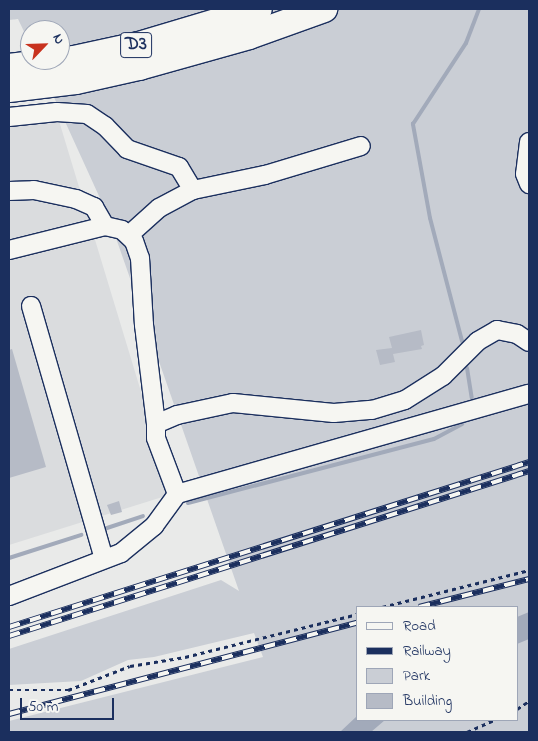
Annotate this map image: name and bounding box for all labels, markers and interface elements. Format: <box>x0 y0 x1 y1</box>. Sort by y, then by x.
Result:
north arrow <box>20 20 70 70</box>
road number: D3 <box>120 28 152 62</box>
text: N <box>47 31 70 48</box>
legend <box>356 606 518 721</box>
text: Road <box>403 615 436 637</box>
text: Railway <box>403 640 451 662</box>
text: Park <box>403 665 430 687</box>
scale bar <box>22 688 116 720</box>
text: Building <box>403 690 452 712</box>
text: 50 m <box>28 696 58 718</box>

